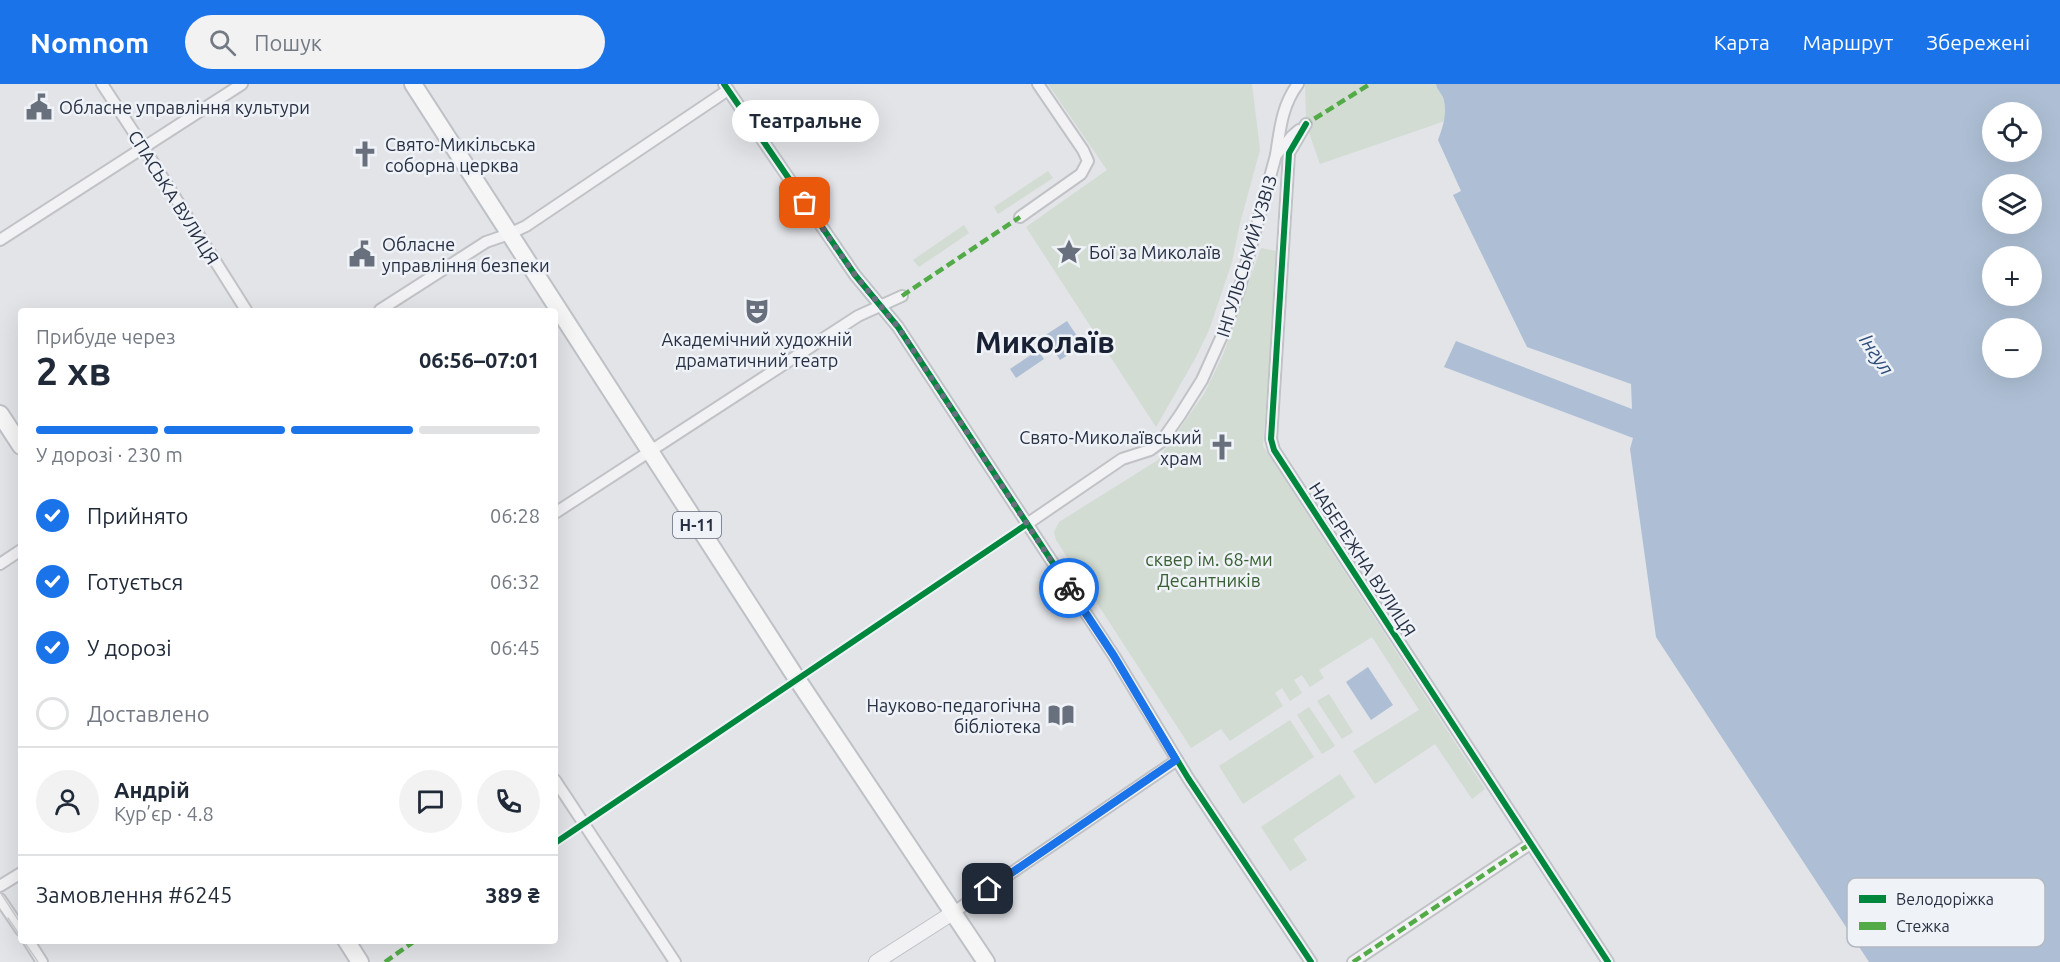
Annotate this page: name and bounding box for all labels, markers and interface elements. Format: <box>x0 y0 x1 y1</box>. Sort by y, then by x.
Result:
search box <box>185 15 605 69</box>
icon: search <box>206 26 239 59</box>
text: Nomnom <box>30 27 149 58</box>
text: Пошук <box>254 30 322 55</box>
text: Карта <box>1714 30 1770 54</box>
text: Маршрут <box>1803 30 1893 54</box>
text: Збережені <box>1926 30 2030 54</box>
public building icon: Обласне управління культури <box>24 92 54 122</box>
place label: Обласне управління культури <box>59 97 310 117</box>
callout: Театральне <box>732 101 878 143</box>
map controls <box>1982 102 2042 378</box>
button: locate <box>1982 102 2042 162</box>
text: Театральне <box>749 109 862 132</box>
street label: СПАСЬКА ВУЛИЦЯ <box>125 126 223 268</box>
place label: Свято-Микільська соборна церква <box>385 134 536 175</box>
church icon: Свято-Микільська соборна церква <box>350 139 380 169</box>
street label: ІНГУЛЬСЬКИЙ УЗВІЗ <box>1212 173 1280 339</box>
button: layers <box>1982 174 2042 234</box>
pin <box>779 177 830 228</box>
icon: bag <box>788 186 821 219</box>
place label: Обласне управління безпеки <box>382 234 550 275</box>
place icon: Бої за Миколаїв <box>1054 237 1084 267</box>
public building icon: Обласне управління безпеки <box>347 239 377 269</box>
place label: Бої за Миколаїв <box>1089 242 1221 262</box>
button: + <box>1982 246 2042 306</box>
theatre icon: Академічний художній драматичний театр <box>742 296 772 326</box>
button: − <box>1982 318 2042 378</box>
text: Прибуде через <box>36 325 176 348</box>
district label: Миколаїв <box>975 325 1115 359</box>
place label: Академічний художній драматичний театр <box>662 329 852 370</box>
water label: Інгул <box>1855 329 1899 379</box>
text: 06:56–07:01 <box>419 347 540 372</box>
text: 2 хв <box>36 349 111 392</box>
place label: Свято-Миколаївський храм <box>1019 427 1202 468</box>
church icon: Свято-Миколаївський храм <box>1207 432 1237 462</box>
text: У дорозі · 230 m <box>36 443 183 466</box>
street label: НАБЕРЕЖНА ВУЛИЦЯ <box>1306 478 1420 640</box>
icon: check <box>36 499 69 532</box>
text: Прийнято <box>87 503 188 528</box>
text: 06:28 <box>490 504 540 527</box>
road number: Н-11 <box>673 512 721 538</box>
park label: сквер ім. 68-ми Десантників <box>1145 549 1273 590</box>
courier <box>1039 558 1099 618</box>
icon: check <box>36 565 69 598</box>
text: Готується <box>87 569 183 594</box>
text: 06:32 <box>490 570 540 593</box>
icon: bike <box>1053 572 1086 605</box>
icon: check <box>36 631 69 664</box>
text: У дорозі <box>87 635 172 660</box>
text: 06:45 <box>490 636 540 659</box>
place label: Науково-педагогічна бібліотека <box>866 695 1041 736</box>
library icon: Науково-педагогічна бібліотека <box>1046 700 1076 730</box>
text: Доставлено <box>87 701 210 726</box>
button: person <box>36 770 99 833</box>
button: chat <box>399 770 462 833</box>
button: phone <box>477 770 540 833</box>
text: Андрій <box>114 777 190 802</box>
text: Кур’єр · 4.8 <box>114 802 214 825</box>
pin <box>962 863 1013 914</box>
icon: home <box>971 872 1004 905</box>
legend <box>1847 878 2045 947</box>
text: Замовлення #6245 <box>36 882 232 907</box>
text: 389 ₴ <box>485 882 540 907</box>
text: Велодоріжка <box>1896 890 1994 908</box>
text: Стежка <box>1896 917 1950 935</box>

